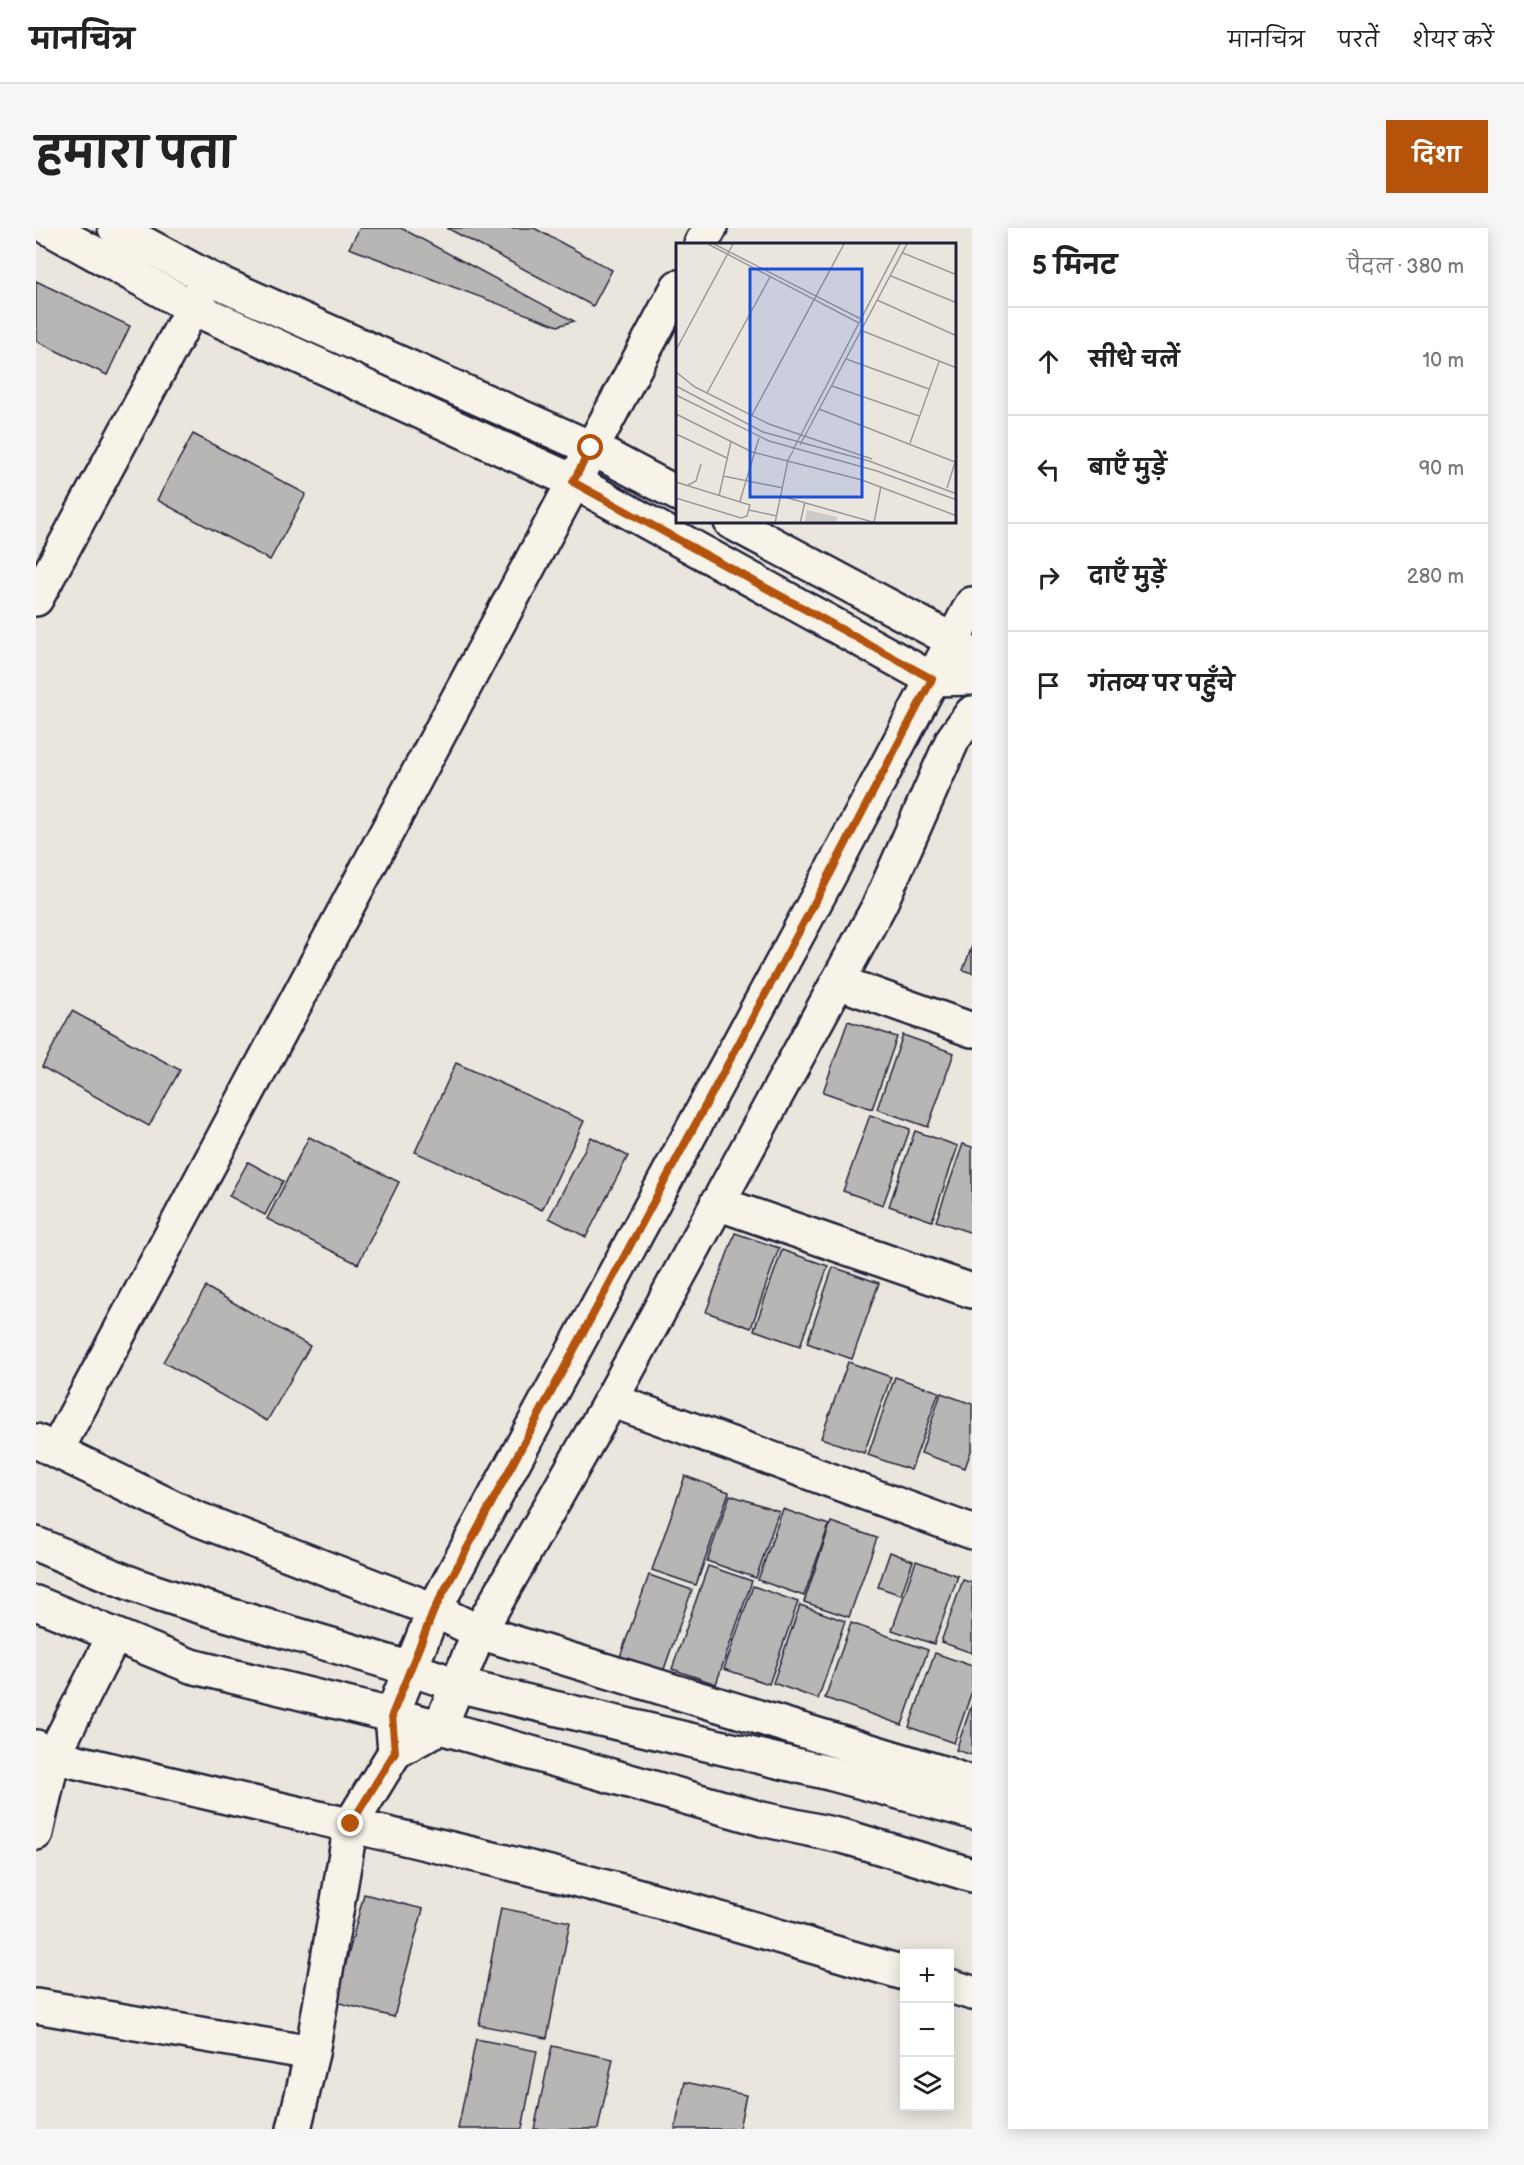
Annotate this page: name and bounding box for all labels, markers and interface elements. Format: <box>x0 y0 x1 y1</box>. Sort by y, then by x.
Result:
text: मानचित्र <box>30 24 134 57</box>
text: मानचित्र <box>1228 28 1305 53</box>
text: परतें <box>1338 28 1379 53</box>
text: शेयर करें <box>1412 28 1494 53</box>
button: दिशा <box>1386 120 1488 193</box>
text: हमारा पता <box>36 129 234 180</box>
inset map <box>676 243 957 524</box>
text: 5 मिनट <box>1032 251 1117 282</box>
text: पैदल · 380 m <box>1347 255 1464 279</box>
icon: ahead <box>1032 345 1065 378</box>
text: सीधे चलें <box>1089 347 1179 374</box>
text: 10 m <box>1423 349 1464 373</box>
route start <box>577 434 603 460</box>
icon: left <box>1032 453 1065 486</box>
text: बाएँ मुड़ें <box>1089 455 1167 482</box>
text: 90 m <box>1419 457 1464 481</box>
icon: right <box>1032 561 1065 594</box>
text: दाएँ मुड़ें <box>1089 563 1166 590</box>
text: 280 m <box>1407 565 1464 589</box>
icon: arrive <box>1032 669 1065 702</box>
text: गंतव्य पर पहुँचे <box>1089 671 1235 698</box>
route end <box>337 1810 363 1836</box>
map controls <box>900 1949 954 2111</box>
button: + <box>900 1949 954 2003</box>
button: − <box>900 2003 954 2057</box>
button: layers <box>900 2057 954 2111</box>

